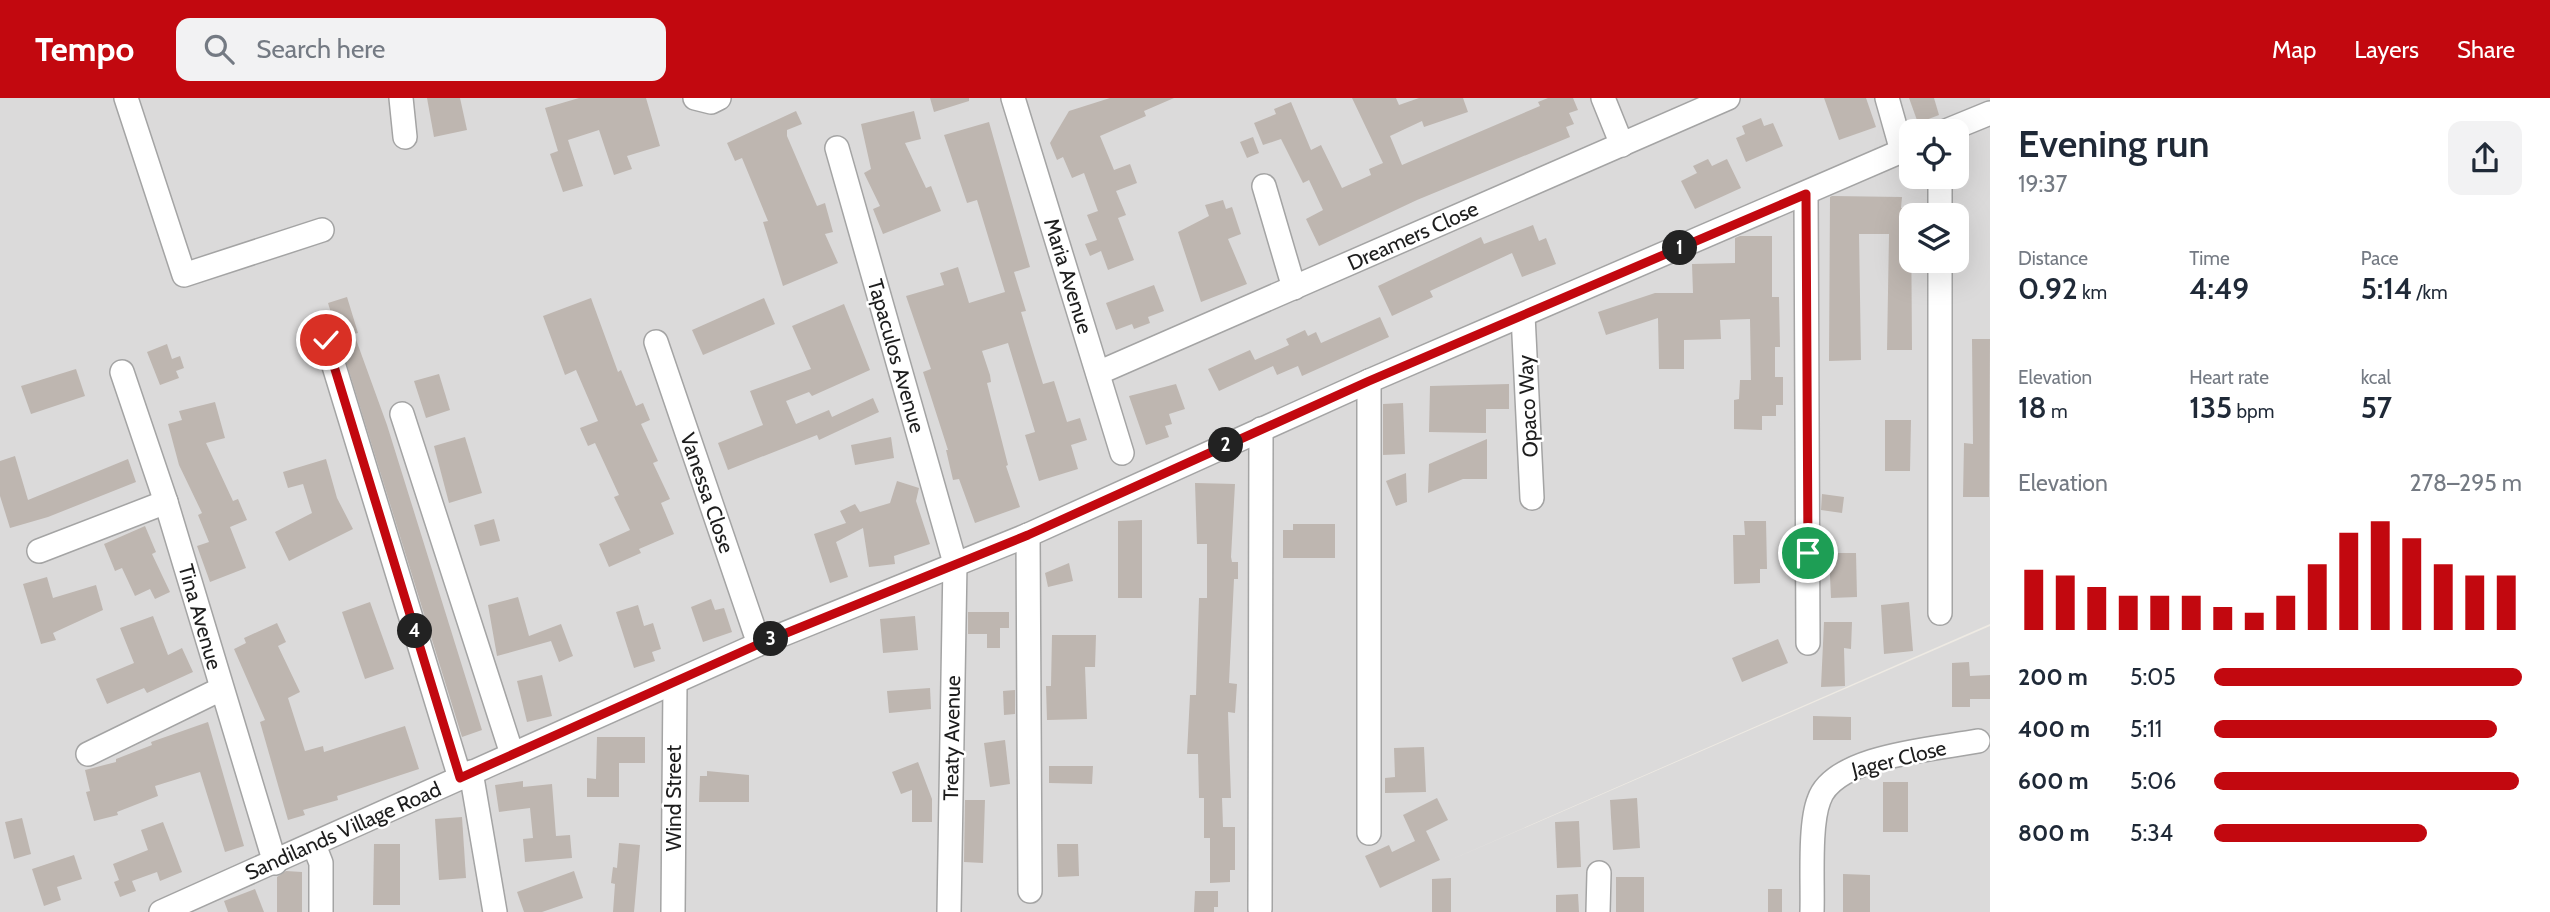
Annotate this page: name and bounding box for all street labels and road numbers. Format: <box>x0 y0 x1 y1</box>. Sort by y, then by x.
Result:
street label: Dreamers Close <box>1344 195 1482 276</box>
street label: Maria Avenue <box>1039 215 1098 337</box>
street label: Tapaculos Avenue <box>863 276 930 436</box>
street label: Opaco Way <box>1512 354 1543 458</box>
street label: Vanessa Close <box>675 429 740 556</box>
street label: Tina Avenue <box>173 561 228 673</box>
street label: Treaty Avenue <box>938 675 965 801</box>
street label: Jager Close <box>1848 735 1949 783</box>
street label: Wind Street <box>661 745 686 851</box>
street label: Sandilands Village Road <box>241 776 445 885</box>

